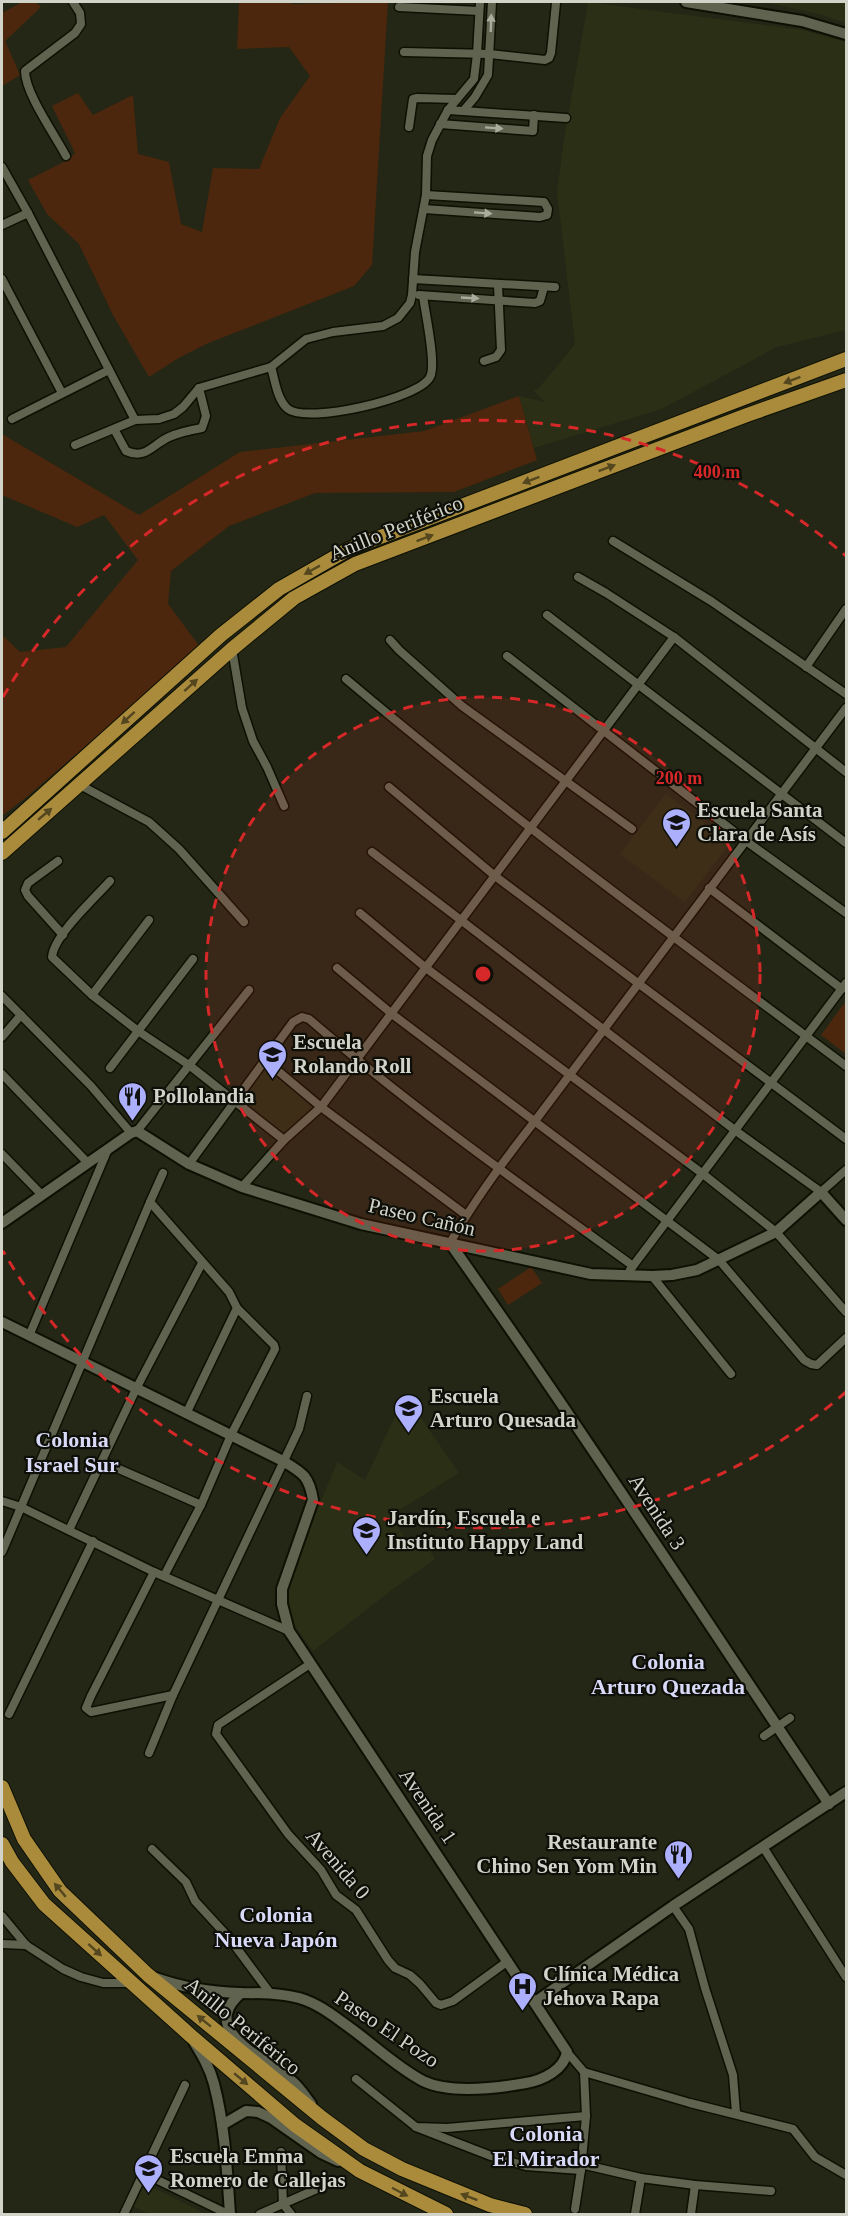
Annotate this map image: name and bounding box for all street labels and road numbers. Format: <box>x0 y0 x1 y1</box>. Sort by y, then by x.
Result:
street label: Anillo Periférico <box>326 490 466 566</box>
street label: Paseo Cañón <box>366 1193 478 1241</box>
street label: Avenida 3 <box>624 1470 690 1554</box>
street label: Avenida 1 <box>394 1764 462 1848</box>
street label: Avenida 0 <box>301 1824 375 1904</box>
street label: Anillo Periférico <box>180 1972 306 2080</box>
street label: Paseo El Pozo <box>330 1985 444 2073</box>

